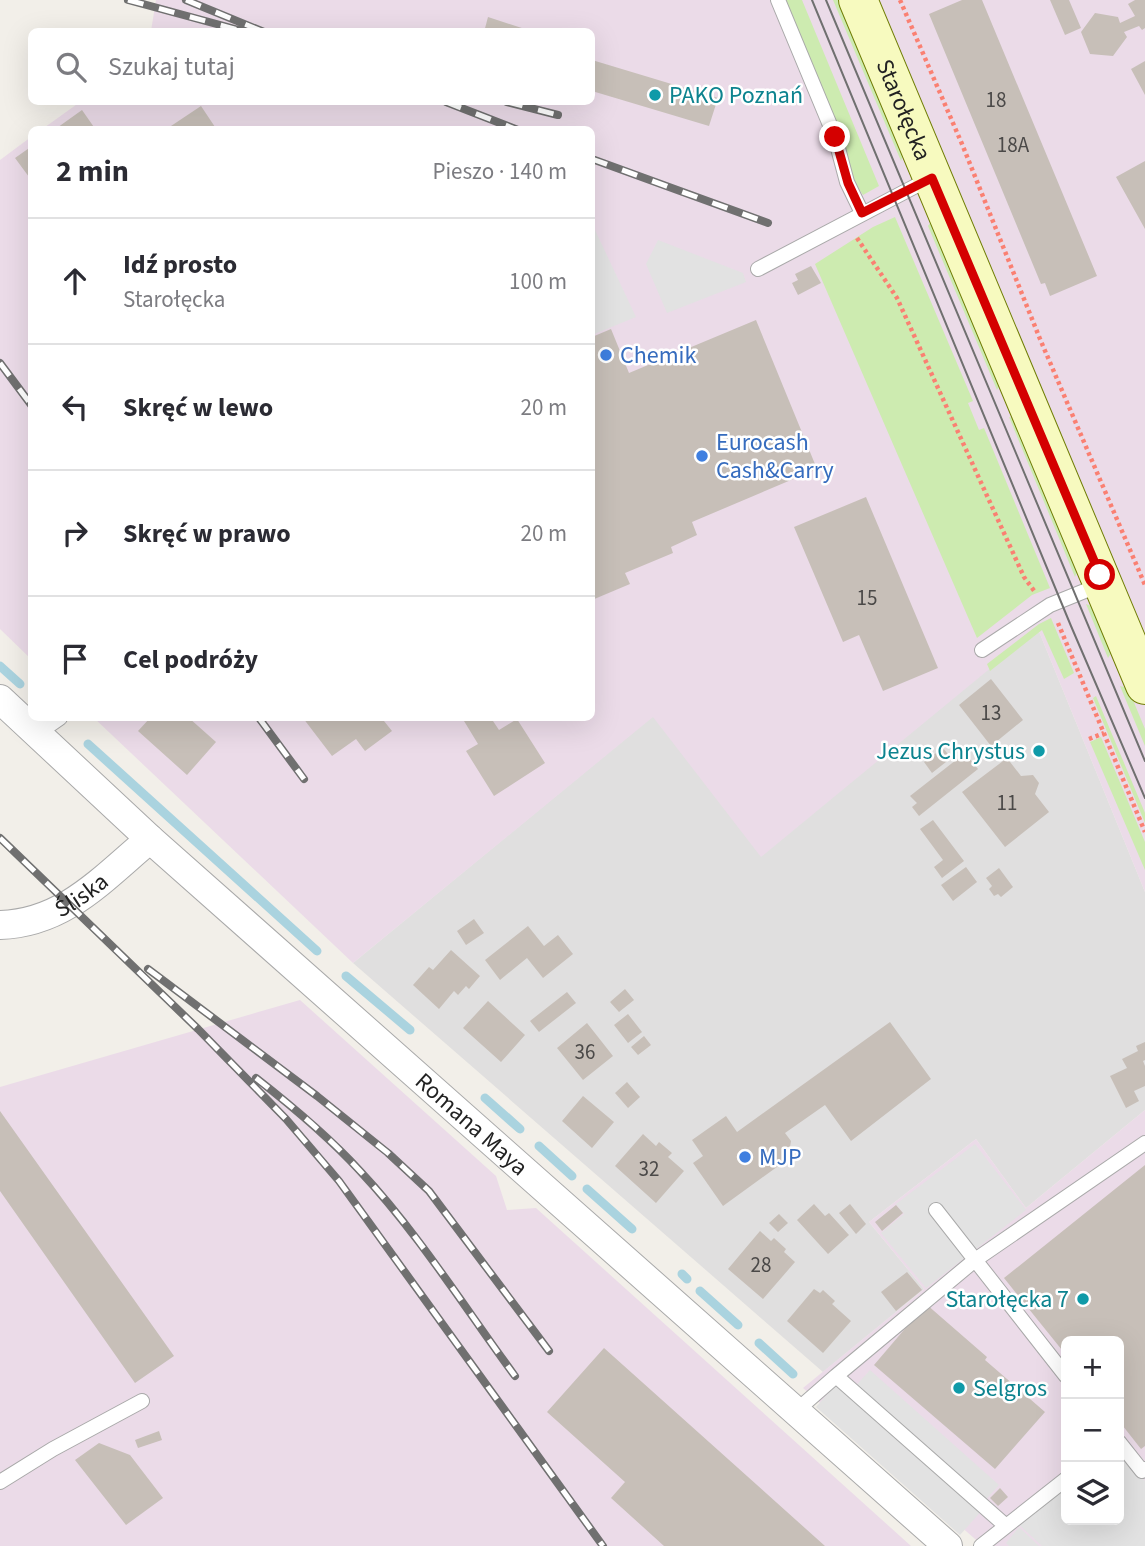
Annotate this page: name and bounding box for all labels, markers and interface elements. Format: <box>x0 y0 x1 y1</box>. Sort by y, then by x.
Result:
search box <box>28 28 595 105</box>
icon: search <box>52 48 90 86</box>
text: Szukaj tutaj <box>108 48 235 85</box>
street label: Starołęcka <box>867 54 941 166</box>
place label: PAKO Poznań <box>669 78 803 113</box>
house number: 18 <box>986 85 1006 115</box>
marker: PAKO Poznań <box>647 87 663 103</box>
route end <box>819 121 850 152</box>
house number: 18A <box>997 130 1030 160</box>
text: 2 min <box>56 150 129 193</box>
text: Pieszo · 140 m <box>432 155 567 188</box>
text: Idź prosto <box>123 246 237 283</box>
icon: ahead <box>56 262 94 300</box>
text: 100 m <box>509 265 567 298</box>
text: Starołęcka <box>123 283 225 316</box>
place label: Chemik <box>620 338 696 373</box>
marker: Chemik <box>598 347 614 363</box>
icon: left <box>56 388 94 426</box>
text: Skręć w lewo <box>123 389 273 426</box>
text: 20 m <box>520 391 567 424</box>
place label: Eurocash Cash&Carry <box>716 425 834 488</box>
marker: Eurocash Cash&Carry <box>694 448 710 464</box>
icon: right <box>56 514 94 552</box>
text: Skręć w prawo <box>123 515 291 552</box>
text: 20 m <box>520 517 567 550</box>
route start <box>1084 559 1115 590</box>
house number: 15 <box>857 583 877 613</box>
icon: arrive <box>56 640 94 678</box>
text: Cel podróży <box>123 641 258 678</box>
house number: 13 <box>981 698 1001 728</box>
place label: Jezus Chrystus <box>876 734 1025 769</box>
marker: Jezus Chrystus <box>1031 743 1047 759</box>
house number: 11 <box>997 788 1017 818</box>
street label: Śliska <box>48 864 116 926</box>
house number: 36 <box>575 1037 595 1067</box>
street label: Romana Maya <box>407 1064 536 1184</box>
place label: MJP <box>759 1140 802 1175</box>
marker: MJP <box>737 1149 753 1165</box>
house number: 32 <box>639 1154 659 1184</box>
house number: 28 <box>751 1250 771 1280</box>
place label: Starołęcka 7 <box>945 1282 1069 1317</box>
marker: Starołęcka 7 <box>1075 1291 1091 1307</box>
map controls <box>1061 1336 1124 1525</box>
button: + <box>1061 1336 1124 1399</box>
place label: Selgros <box>973 1371 1047 1406</box>
marker: Selgros <box>951 1380 967 1396</box>
button: − <box>1061 1399 1124 1462</box>
button: layers <box>1061 1462 1124 1525</box>

